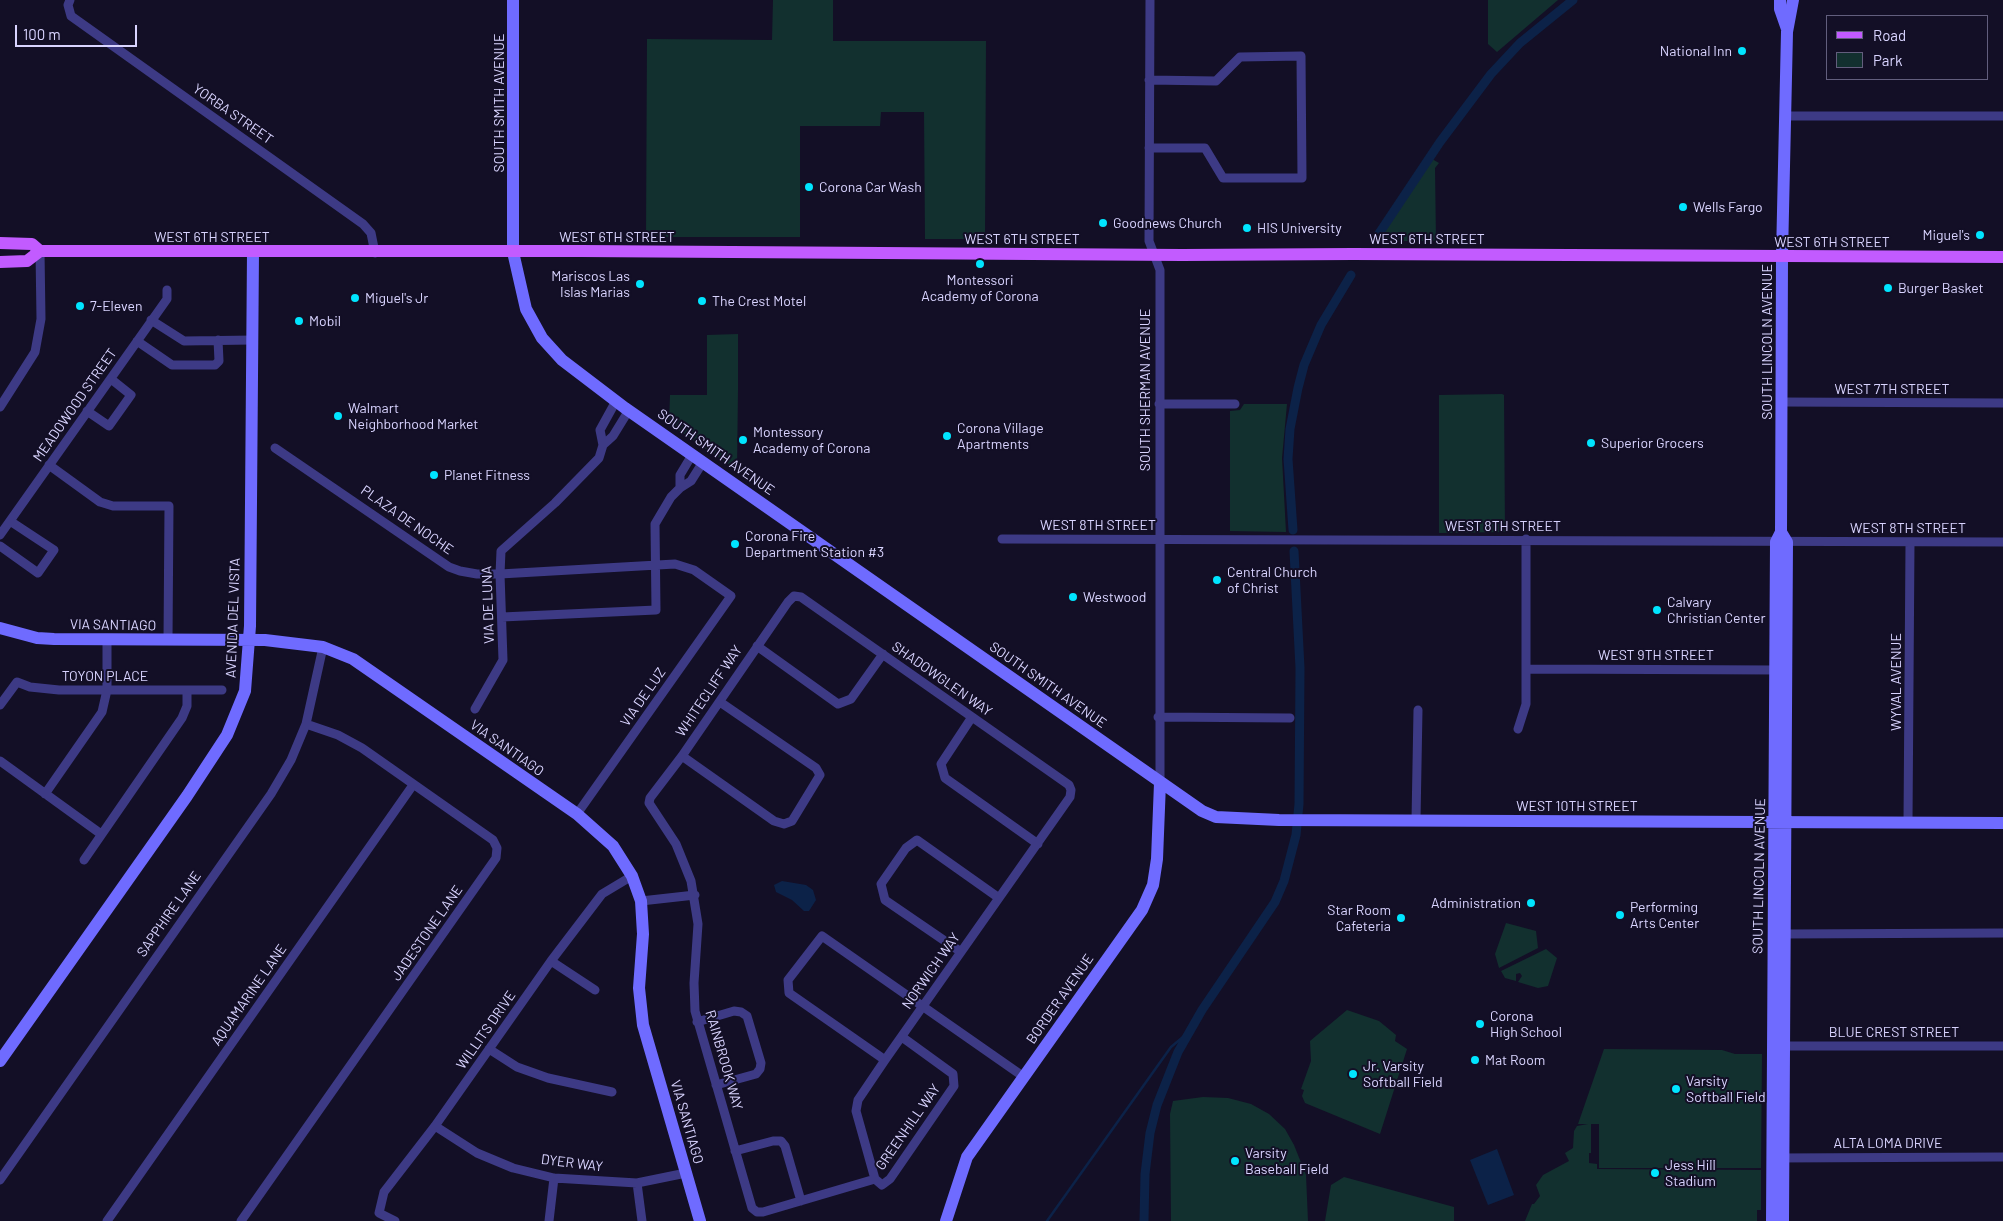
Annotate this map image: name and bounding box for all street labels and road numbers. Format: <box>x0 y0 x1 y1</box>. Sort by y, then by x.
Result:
street label: SOUTH SMITH AVENUE <box>491 34 507 172</box>
street label: YORBA STREET <box>190 80 276 148</box>
street label: WEST 6TH STREET <box>154 229 270 245</box>
street label: WEST 6TH STREET <box>559 229 675 245</box>
street label: WEST 6TH STREET <box>964 231 1080 247</box>
street label: WEST 6TH STREET <box>1369 231 1485 247</box>
street label: WEST 6TH STREET <box>1774 234 1890 250</box>
street label: SOUTH LINCOLN AVENUE <box>1759 264 1775 420</box>
street label: SOUTH SHERMAN AVENUE <box>1137 309 1153 471</box>
street label: MEADOWOOD STREET <box>30 345 120 465</box>
street label: WEST 7TH STREET <box>1834 381 1950 397</box>
street label: SOUTH SMITH AVENUE <box>654 405 778 499</box>
street label: PLAZA DE NOCHE <box>358 482 456 558</box>
street label: WEST 8TH STREET <box>1040 517 1156 533</box>
street label: WEST 8TH STREET <box>1445 518 1561 534</box>
street label: WEST 8TH STREET <box>1850 520 1966 536</box>
street label: AVENIDA DEL VISTA <box>223 558 243 678</box>
street label: VIA DE LUNA <box>478 566 498 644</box>
street label: VIA SANTIAGO <box>70 616 156 634</box>
street label: WYVAL AVENUE <box>1888 633 1904 731</box>
street label: SHADOWGLEN WAY <box>889 638 995 720</box>
street label: SOUTH SMITH AVENUE <box>986 638 1110 732</box>
street label: WHITECLIFF WAY <box>672 642 746 740</box>
street label: WEST 9TH STREET <box>1598 647 1714 663</box>
street label: VIA DE LUZ <box>617 664 669 730</box>
street label: TOYON PLACE <box>62 668 148 684</box>
street label: VIA SANTIAGO <box>467 716 547 780</box>
street label: WEST 10TH STREET <box>1516 798 1638 814</box>
street label: SOUTH LINCOLN AVENUE <box>1749 798 1769 954</box>
street label: SAPPHIRE LANE <box>133 868 205 960</box>
street label: JADESTONE LANE <box>388 882 466 984</box>
street label: NORWICH WAY <box>898 930 964 1012</box>
street label: AQUAMARINE LANE <box>208 941 290 1049</box>
street label: BORDER AVENUE <box>1023 951 1097 1047</box>
street label: WILLITS DRIVE <box>453 988 519 1072</box>
street label: RAINBROOK WAY <box>702 1008 746 1112</box>
street label: BLUE CREST STREET <box>1829 1024 1959 1040</box>
street label: VIA SANTIAGO <box>667 1078 707 1166</box>
street label: GREENHILL WAY <box>872 1081 944 1173</box>
street label: ALTA LOMA DRIVE <box>1834 1135 1942 1151</box>
street label: DYER WAY <box>540 1151 604 1175</box>

